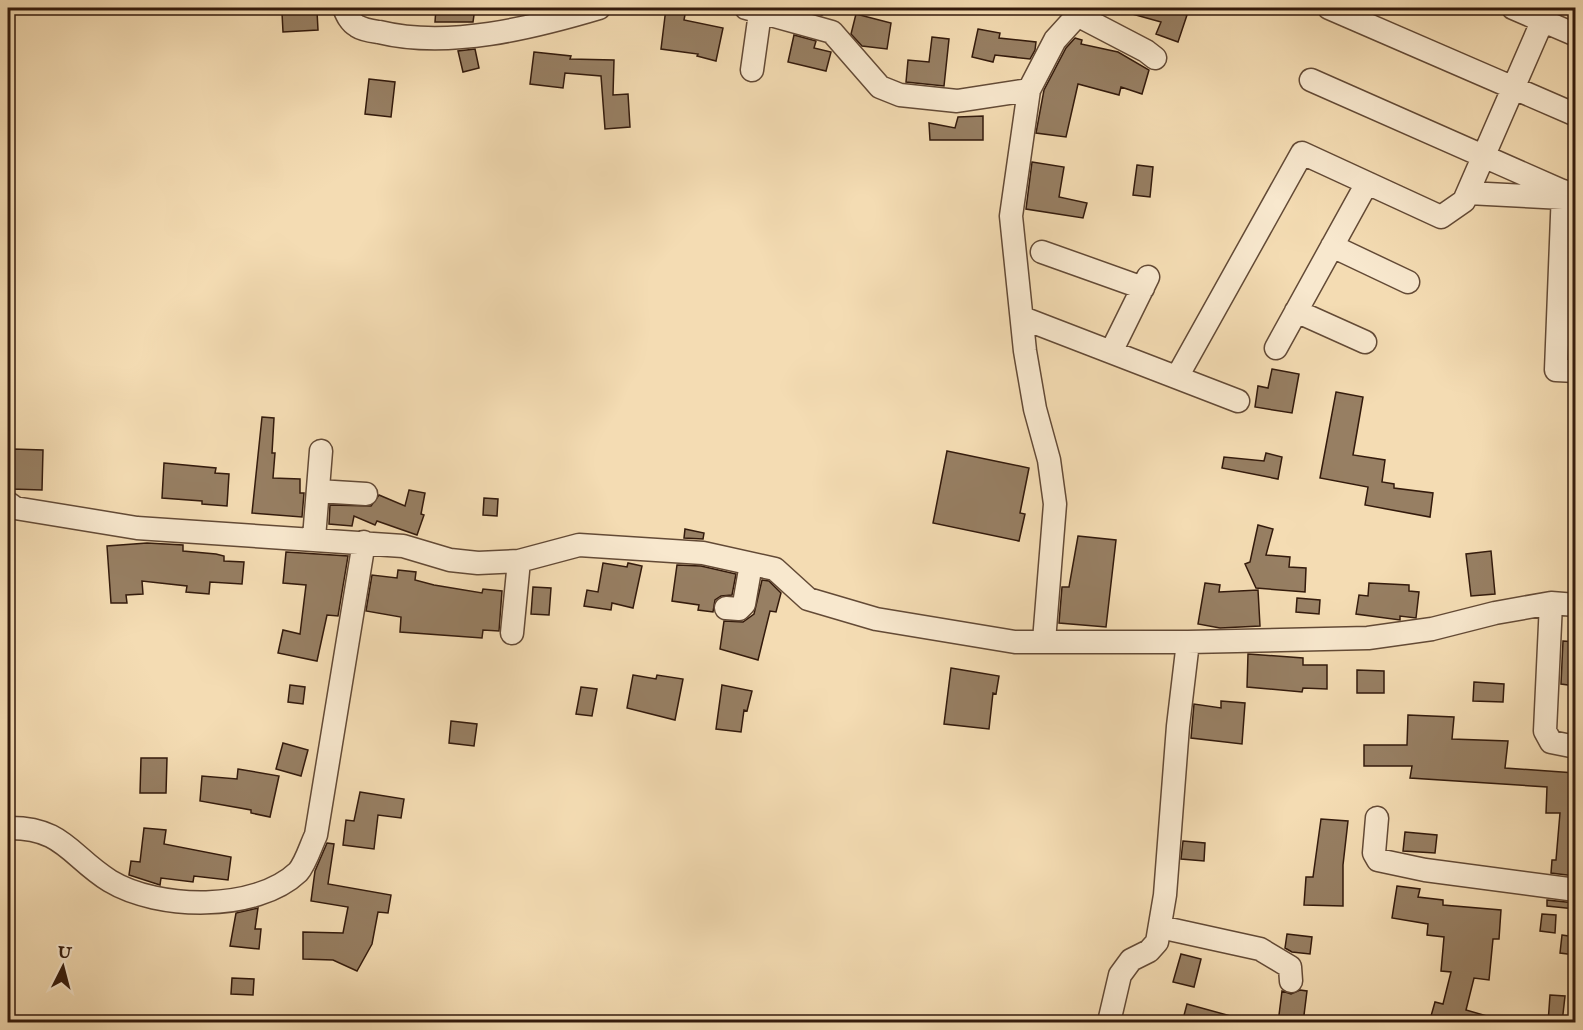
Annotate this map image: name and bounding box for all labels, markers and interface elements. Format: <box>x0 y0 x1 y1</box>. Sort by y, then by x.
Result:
north arrow <box>33 937 93 997</box>
text: U <box>56 943 73 965</box>

